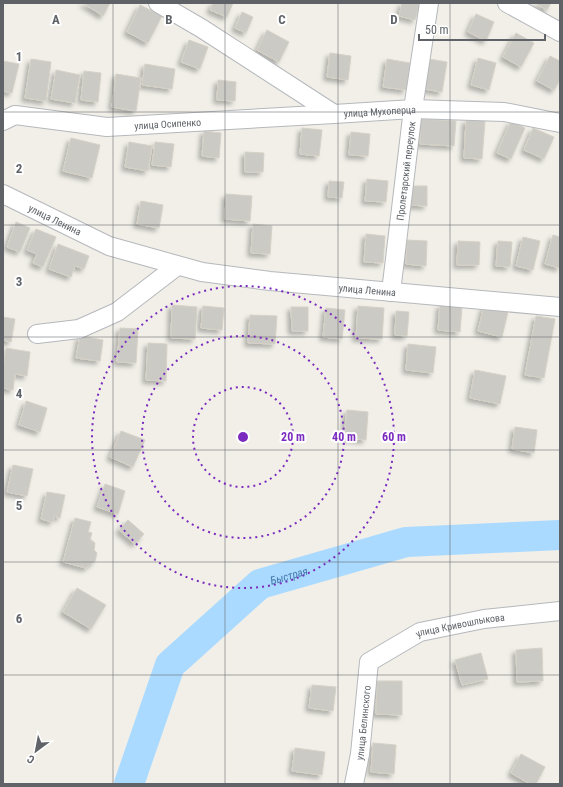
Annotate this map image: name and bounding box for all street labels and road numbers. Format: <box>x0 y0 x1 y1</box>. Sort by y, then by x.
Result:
street label: улица Мухоперца <box>343 104 416 119</box>
street label: улица Осипенко <box>134 117 201 131</box>
street label: Пролетарский переулок <box>395 120 418 221</box>
street label: улица Ленина <box>27 202 83 238</box>
street label: улица Ленина <box>338 282 397 298</box>
street label: улица Кривошлыкова <box>414 612 506 639</box>
street label: улица Белинского <box>354 685 373 761</box>

